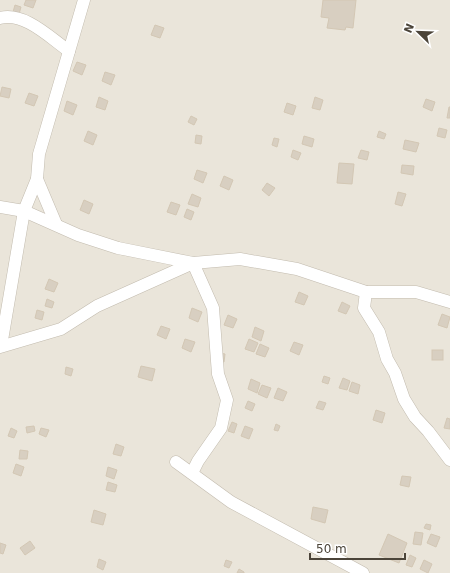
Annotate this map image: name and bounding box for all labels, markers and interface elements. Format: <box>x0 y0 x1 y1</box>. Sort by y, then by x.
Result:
north arrow <box>398 12 438 52</box>
text: N <box>401 22 417 35</box>
scale bar <box>310 535 405 561</box>
text: 50 m <box>316 542 347 556</box>

